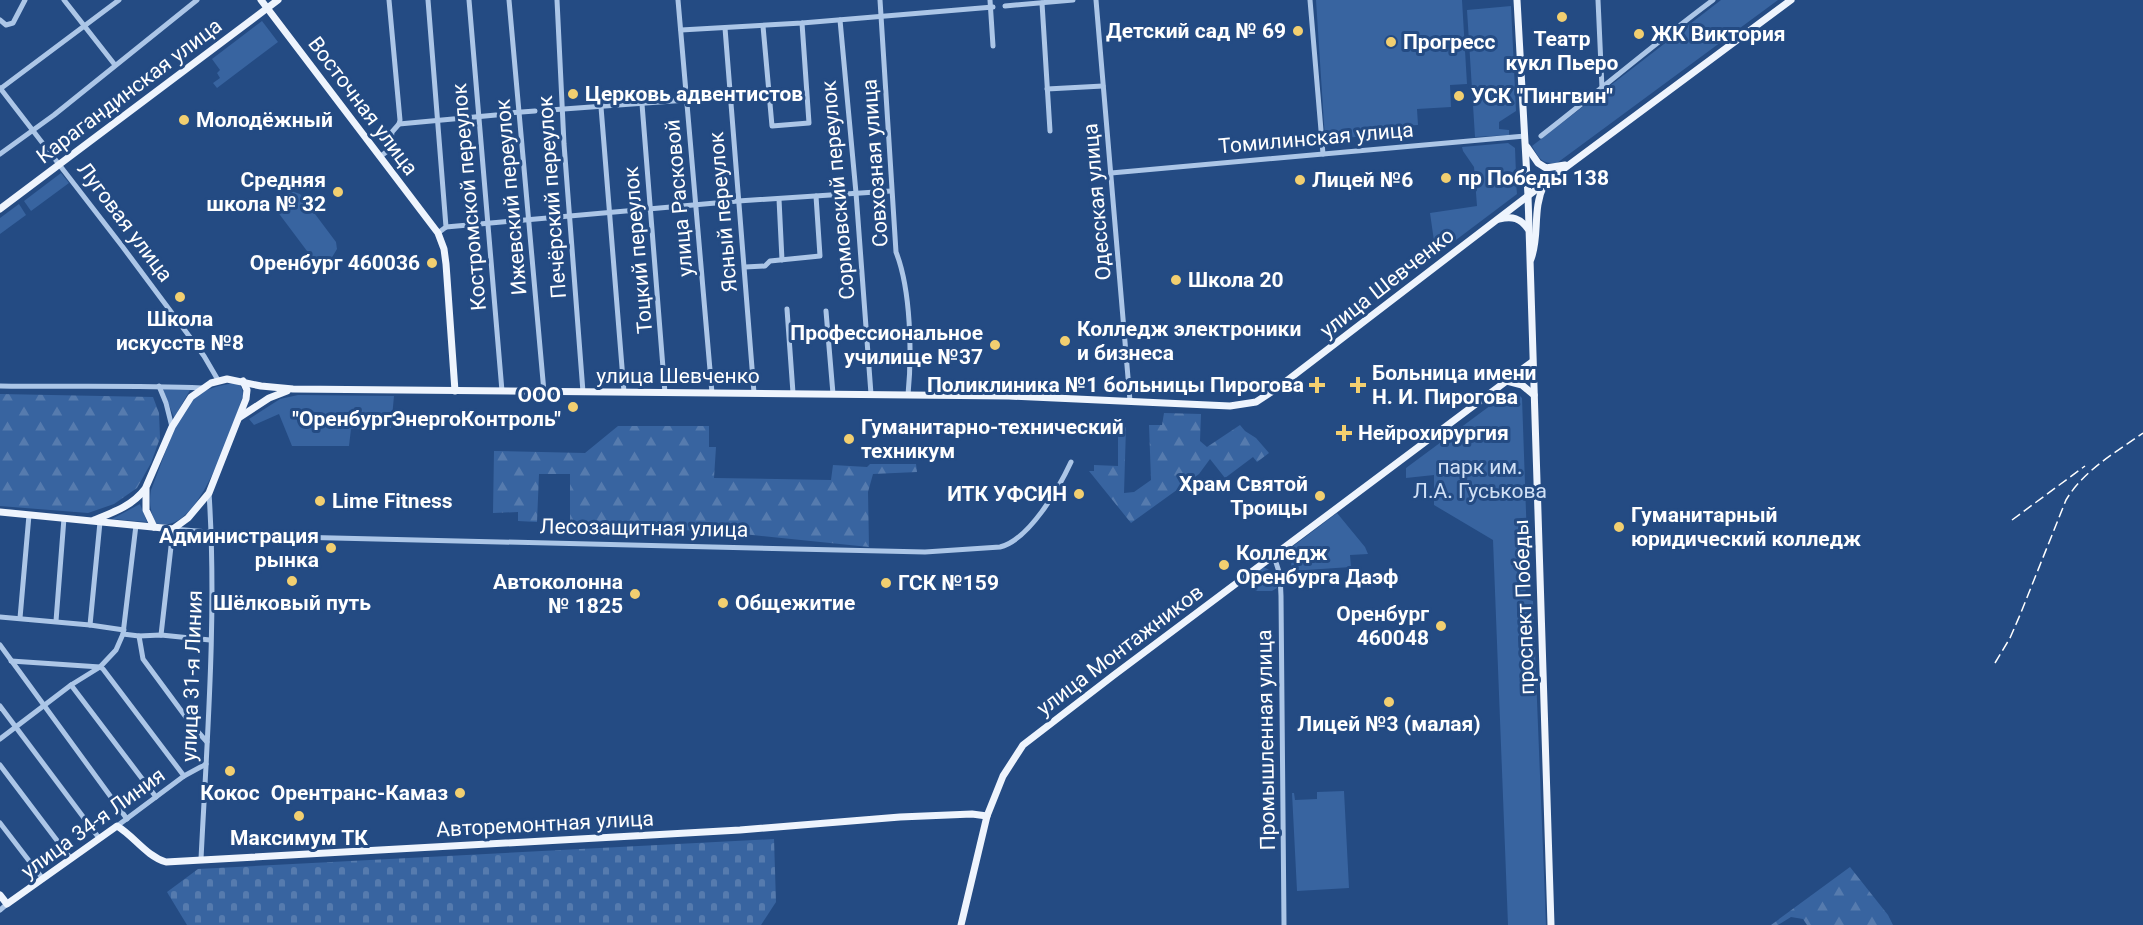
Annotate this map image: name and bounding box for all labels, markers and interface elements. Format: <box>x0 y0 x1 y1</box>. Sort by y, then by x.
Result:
marker: Театр кукл Пьеро <box>1555 10 1569 24</box>
street label: Карагандинская улица <box>32 14 226 168</box>
place label: Детский сад № 69 <box>1106 19 1286 43</box>
place label: ЖК Виктория <box>1651 22 1786 46</box>
marker: Детский сад № 69 <box>1291 24 1305 38</box>
place label: Театр кукл Пьеро <box>1506 27 1619 75</box>
marker: ЖК Виктория <box>1632 27 1646 41</box>
place label: Прогресс <box>1403 30 1495 54</box>
street label: Восточная улица <box>303 32 423 180</box>
marker: Прогресс <box>1384 35 1398 49</box>
street label: Совхозная улица <box>857 78 893 248</box>
street label: Сормовский переулок <box>816 79 860 301</box>
street label: Костромской переулок <box>447 82 491 312</box>
place label: Церковь адвентистов <box>585 82 803 106</box>
place label: УСК "Пингвин" <box>1471 84 1613 108</box>
marker: Церковь адвентистов <box>566 87 580 101</box>
marker: УСК "Пингвин" <box>1452 89 1466 103</box>
street label: Печёрский переулок <box>533 94 571 299</box>
street label: Ижевский переулок <box>490 97 532 296</box>
place label: Молодёжный <box>196 108 333 132</box>
marker: Молодёжный <box>177 113 191 127</box>
street label: улица Расковой <box>660 118 698 278</box>
street label: Томилинская улица <box>1217 118 1415 158</box>
street label: Одесская улица <box>1078 123 1116 281</box>
street label: Ясный переулок <box>704 130 742 293</box>
street label: Луговая улица <box>72 158 178 286</box>
street label: Тоцкий переулок <box>619 165 657 335</box>
place label: пр Победы 138 <box>1458 166 1609 190</box>
place label: Средняя школа № 32 <box>207 168 326 216</box>
place label: Лицей №6 <box>1312 168 1413 192</box>
marker: пр Победы 138 <box>1439 171 1453 185</box>
marker: Лицей №6 <box>1293 173 1307 187</box>
marker: Средняя школа № 32 <box>331 185 345 199</box>
street label: улица Шевченко <box>1315 223 1459 343</box>
place label: Оренбург 460036 <box>250 251 420 275</box>
marker: Оренбург 460036 <box>425 256 439 270</box>
place label: Школа 20 <box>1188 268 1284 292</box>
marker: Школа 20 <box>1169 273 1183 287</box>
marker: Школа искусств №8 <box>173 290 187 304</box>
place label: Школа искусств №8 <box>116 307 244 355</box>
place label: Колледж электроники и бизнеса <box>1077 317 1301 365</box>
place label: Профессиональное училище №37 <box>790 321 983 369</box>
marker: Колледж электроники и бизнеса <box>1058 334 1072 348</box>
marker: Профессиональное училище №37 <box>988 338 1002 352</box>
place label: Больница имени Н. И. Пирогова <box>1372 361 1536 409</box>
street label: улица Шевченко <box>596 364 760 388</box>
place label: Поликлиника №1 больницы Пирогова <box>927 373 1304 397</box>
marker: Поликлиника №1 больницы Пирогова <box>1308 376 1326 394</box>
marker: Больница имени Н. И. Пирогова <box>1349 376 1367 394</box>
place label: ООО "ОренбургЭнергоКонтроль" <box>292 383 561 431</box>
marker: ООО "ОренбургЭнергоКонтроль" <box>566 400 580 414</box>
place label: Гуманитарно-технический техникум <box>861 415 1124 463</box>
place label: Нейрохирургия <box>1358 421 1509 445</box>
marker: Нейрохирургия <box>1335 424 1353 442</box>
marker: Гуманитарно-технический техникум <box>842 432 856 446</box>
park label: парк им. Л.А. Гуськова <box>1413 455 1547 503</box>
place label: Храм Святой Троицы <box>1179 472 1308 520</box>
place label: ИТК УФСИН <box>947 482 1067 506</box>
marker: ИТК УФСИН <box>1072 487 1086 501</box>
place label: Lime Fitness <box>332 489 453 513</box>
marker: Храм Святой Троицы <box>1313 489 1327 503</box>
marker: Lime Fitness <box>313 494 327 508</box>
place label: Гуманитарный юридический колледж <box>1631 503 1861 551</box>
street label: Лесозащитная улица <box>540 514 748 542</box>
street label: проспект Победы <box>1509 519 1539 695</box>
marker: Гуманитарный юридический колледж <box>1612 520 1626 534</box>
place label: Администрация рынка <box>159 524 319 572</box>
marker: Администрация рынка <box>324 541 338 555</box>
place label: Колледж Оренбурга Даэф <box>1236 541 1398 589</box>
marker: Колледж Оренбурга Даэф <box>1217 558 1231 572</box>
place label: Автоколонна № 1825 <box>493 570 623 618</box>
place label: ГСК №159 <box>898 571 999 595</box>
marker: Шёлковый путь <box>285 574 299 588</box>
marker: ГСК №159 <box>879 576 893 590</box>
street label: улица Монтажников <box>1032 580 1208 720</box>
marker: Автоколонна № 1825 <box>628 587 642 601</box>
street label: улица 31-я Линия <box>177 590 207 762</box>
place label: Шёлковый путь <box>213 591 371 615</box>
place label: Общежитие <box>735 591 855 615</box>
marker: Общежитие <box>716 596 730 610</box>
place label: Оренбург 460048 <box>1336 602 1429 650</box>
marker: Оренбург 460048 <box>1434 619 1448 633</box>
street label: Промышленная улица <box>1252 629 1280 851</box>
marker: Лицей №3 (малая) <box>1382 695 1396 709</box>
place label: Лицей №3 (малая) <box>1297 712 1481 736</box>
street label: улица 34-я Линия <box>16 763 170 883</box>
marker: Кокос <box>223 764 237 778</box>
place label: Кокос <box>200 781 260 805</box>
place label: Орентранс-Камаз <box>271 781 448 805</box>
marker: Орентранс-Камаз <box>453 786 467 800</box>
street label: Авторемонтная улица <box>436 806 654 842</box>
marker: Максимум ТК <box>292 809 306 823</box>
place label: Максимум ТК <box>230 826 368 850</box>

